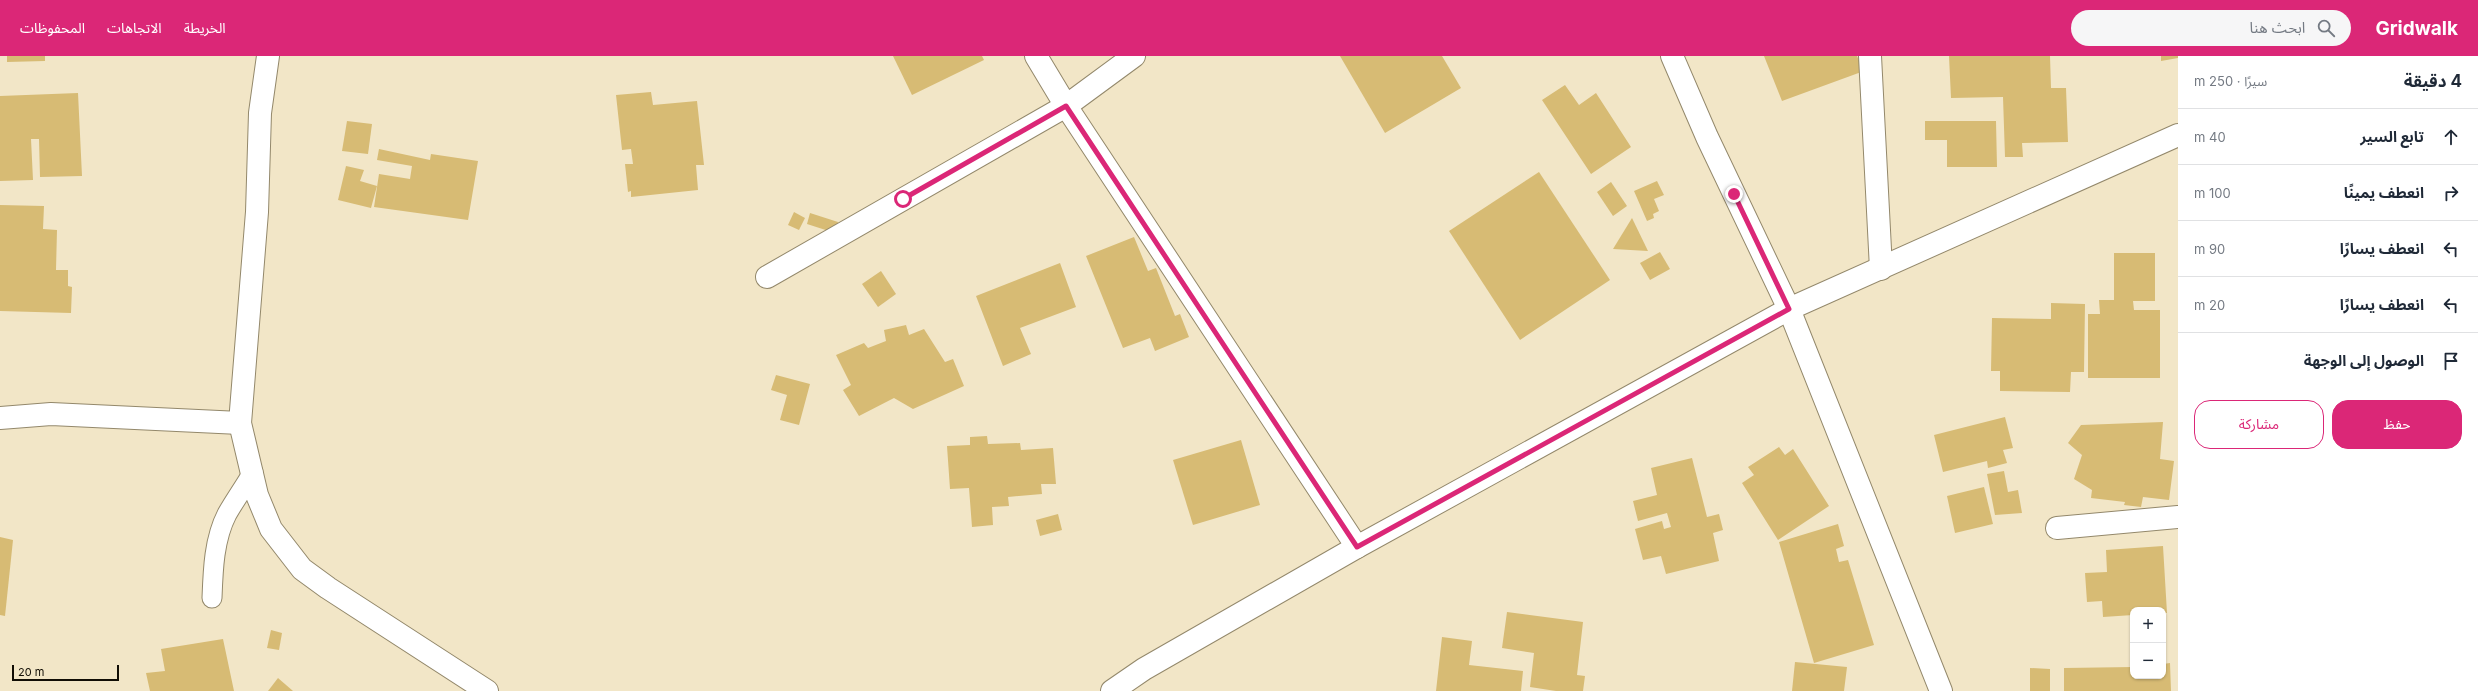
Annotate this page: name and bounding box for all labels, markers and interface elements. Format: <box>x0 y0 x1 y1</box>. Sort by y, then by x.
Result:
search box <box>2071 10 2351 46</box>
icon: search <box>2315 17 2337 39</box>
text: Gridwalk <box>2375 17 2458 40</box>
text: ابحث هنا <box>2250 18 2305 37</box>
text: المحفوظات <box>20 19 85 36</box>
text: الاتجاهات <box>107 19 162 36</box>
text: الخريطة <box>184 19 226 36</box>
text: 4 دقيقة <box>2404 71 2462 91</box>
text: سيرًا · 250 m <box>2194 73 2267 89</box>
icon: ahead <box>2440 126 2462 148</box>
text: تابع السير <box>2360 127 2424 146</box>
text: 40 m <box>2194 129 2226 145</box>
icon: right <box>2440 182 2462 204</box>
text: انعطف يمينًا <box>2344 183 2424 202</box>
route end <box>1725 185 1743 203</box>
text: 100 m <box>2194 185 2231 201</box>
route start <box>894 190 912 208</box>
icon: left <box>2440 238 2462 260</box>
text: انعطف يسارًا <box>2340 239 2424 258</box>
text: 90 m <box>2194 241 2225 257</box>
icon: left <box>2440 294 2462 316</box>
text: انعطف يسارًا <box>2340 295 2424 314</box>
text: 20 m <box>2194 297 2225 313</box>
icon: arrive <box>2440 350 2462 372</box>
text: الوصول إلى الوجهة <box>2304 351 2424 370</box>
button: مشاركة <box>2194 400 2324 449</box>
button: حفظ <box>2332 400 2462 449</box>
map controls <box>2130 607 2166 679</box>
button: + <box>2130 607 2166 643</box>
button: − <box>2130 643 2166 679</box>
scale bar <box>12 663 119 682</box>
text: 20 m <box>18 665 44 679</box>

